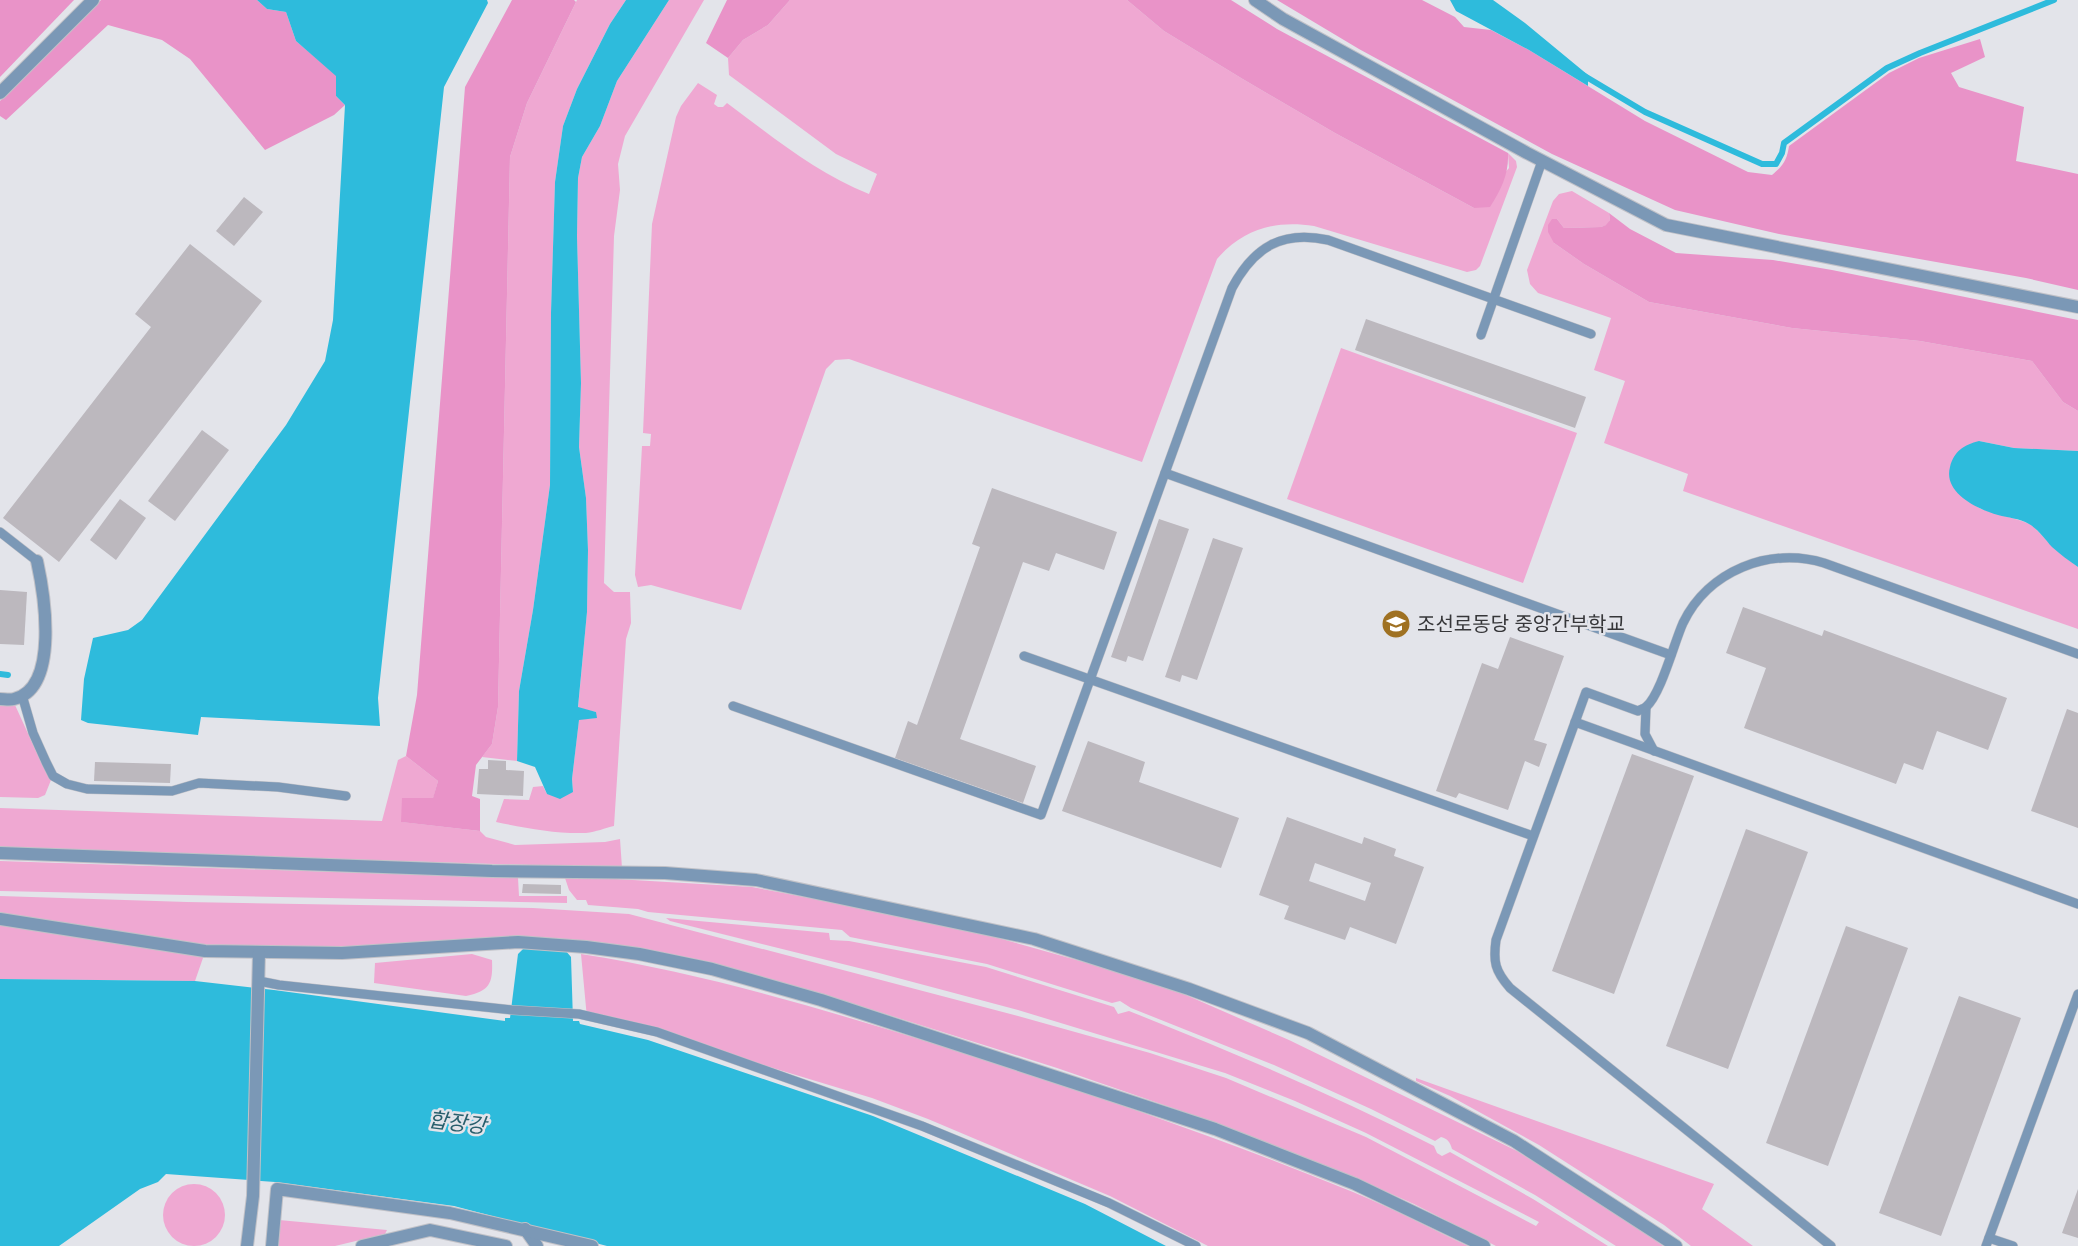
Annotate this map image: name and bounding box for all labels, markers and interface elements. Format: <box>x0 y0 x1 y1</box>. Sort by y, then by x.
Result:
school or university icon: 조선로동당 중앙간부학교 <box>1380 608 1412 640</box>
place label: 조선로동당 중앙간부학교 <box>1417 611 1625 636</box>
water label: 합장강 <box>427 1106 490 1139</box>

